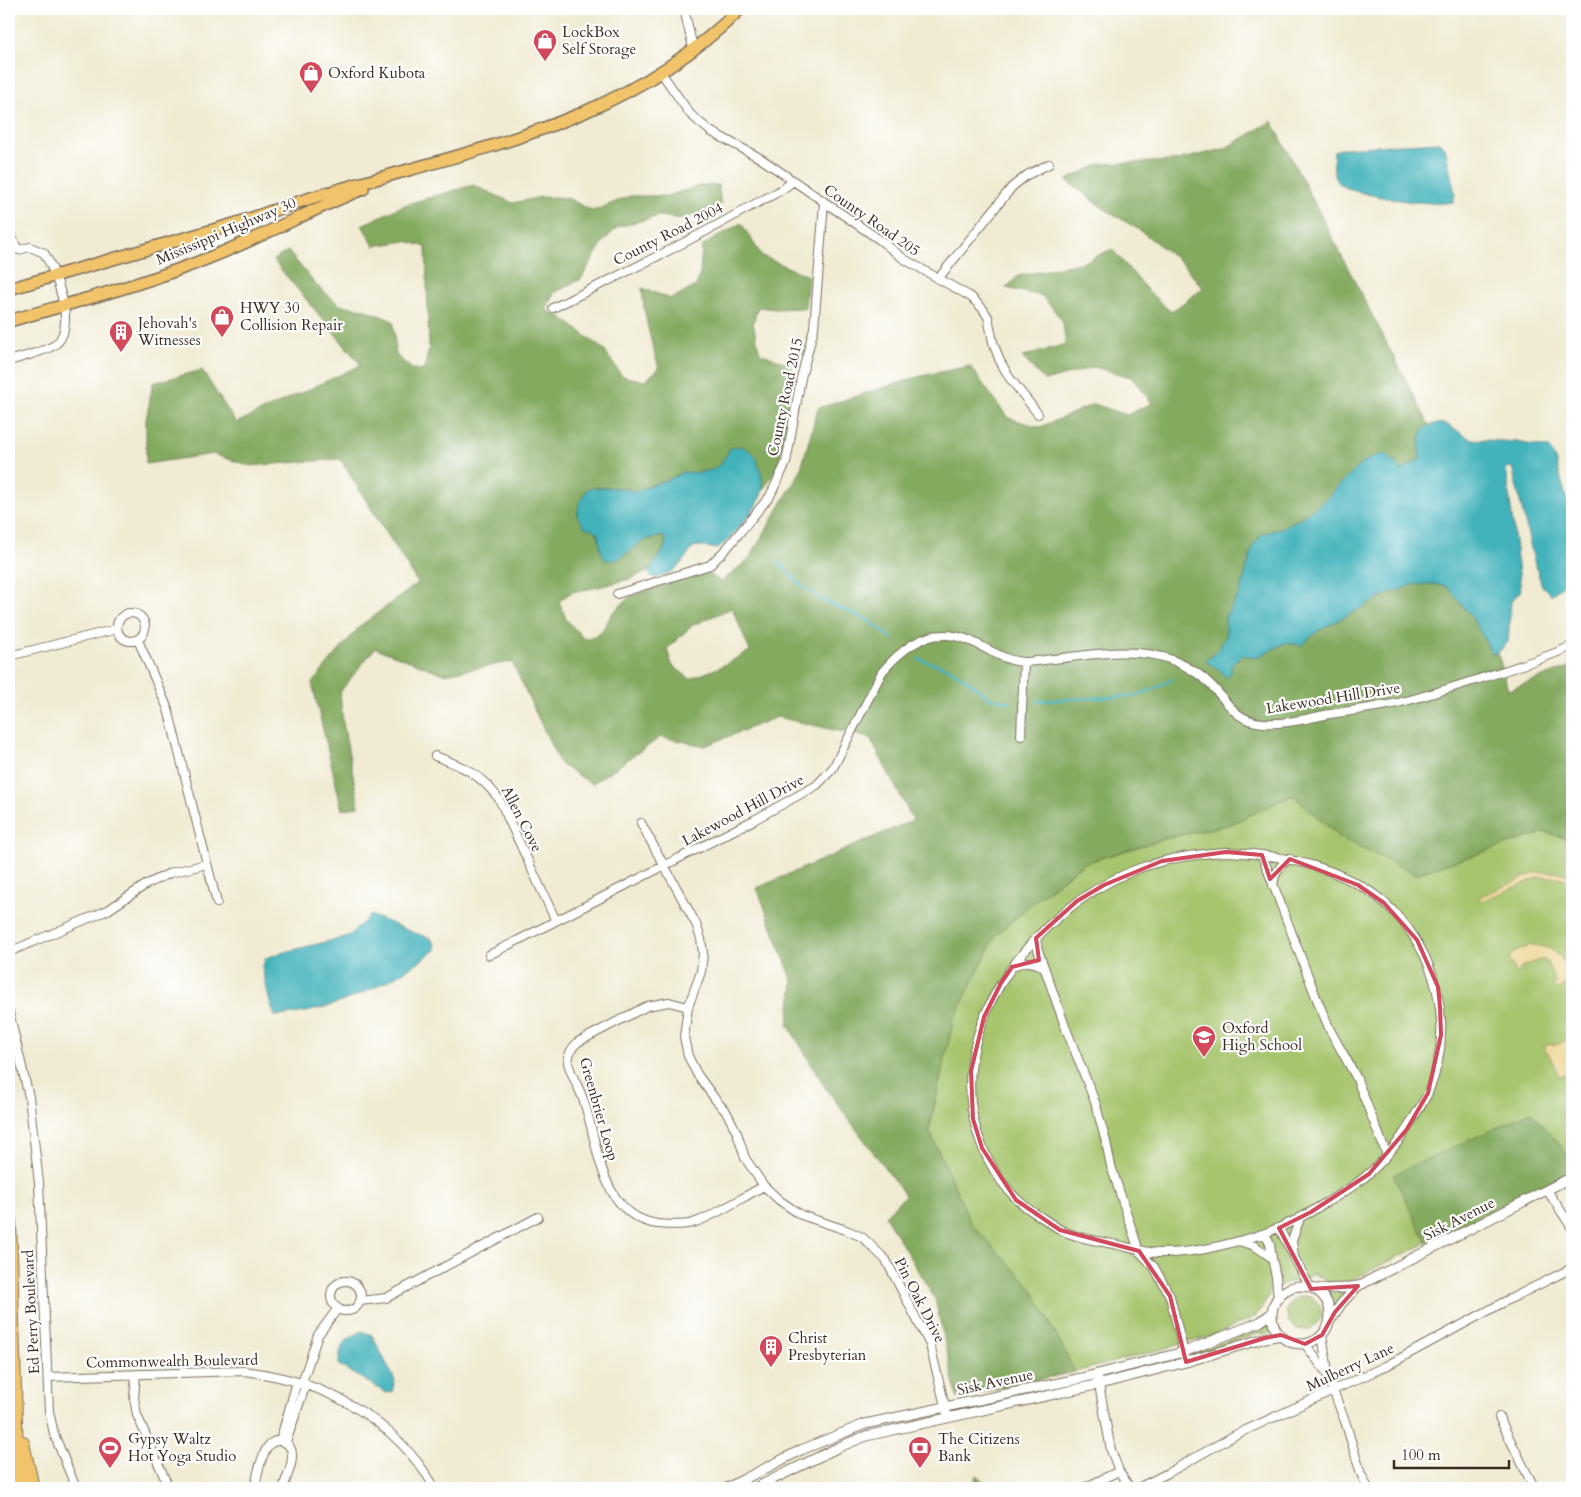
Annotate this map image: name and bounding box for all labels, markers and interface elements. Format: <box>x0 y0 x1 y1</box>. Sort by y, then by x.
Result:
place label: LockBox Self Storage <box>562 22 636 59</box>
shop icon: LockBox Self Storage <box>532 28 558 62</box>
shop icon: Oxford Kubota <box>298 60 324 94</box>
place label: Oxford Kubota <box>328 63 426 83</box>
street label: County Road 205 <box>820 179 924 261</box>
street label: Mississippi Highway 30 <box>153 192 299 270</box>
street label: County Road 2004 <box>610 198 727 270</box>
place label: HWY 30 Collision Repair <box>240 298 343 335</box>
shop icon: HWY 30 Collision Repair <box>209 304 235 338</box>
place label: Jehovah's Witnesses <box>136 313 201 350</box>
building icon: Jehovah's Witnesses <box>108 319 134 353</box>
street label: County Road 2015 <box>763 336 807 458</box>
street label: Lakewood Hill Drive <box>1265 678 1402 718</box>
street label: Lakewood Hill Drive <box>679 769 808 851</box>
street label: Allen Cove <box>497 783 547 856</box>
place label: Oxford High School <box>1222 1018 1302 1055</box>
school or university icon: Oxford High School <box>1191 1024 1217 1058</box>
street label: Greenbrier Loop <box>575 1055 623 1163</box>
street label: Sisk Avenue <box>1420 1192 1498 1245</box>
street label: Ed Perry Boulevard <box>18 1249 44 1375</box>
street label: Pin Oak Drive <box>890 1254 950 1346</box>
place label: Christ Presbyterian <box>788 1328 867 1365</box>
building icon: Christ Presbyterian <box>758 1334 784 1368</box>
street label: Mulberry Lane <box>1303 1338 1397 1396</box>
street label: Commonwealth Boulevard <box>86 1349 258 1373</box>
street label: Sisk Avenue <box>955 1364 1035 1400</box>
place label: Gypsy Waltz Hot Yoga Studio <box>128 1429 236 1466</box>
place label: The Citizens Bank <box>938 1429 1020 1466</box>
sports icon: Gypsy Waltz Hot Yoga Studio <box>97 1435 123 1469</box>
bank icon: The Citizens Bank <box>907 1435 933 1469</box>
scale bar <box>1394 1437 1508 1469</box>
text: 100 m <box>1401 1445 1441 1465</box>

